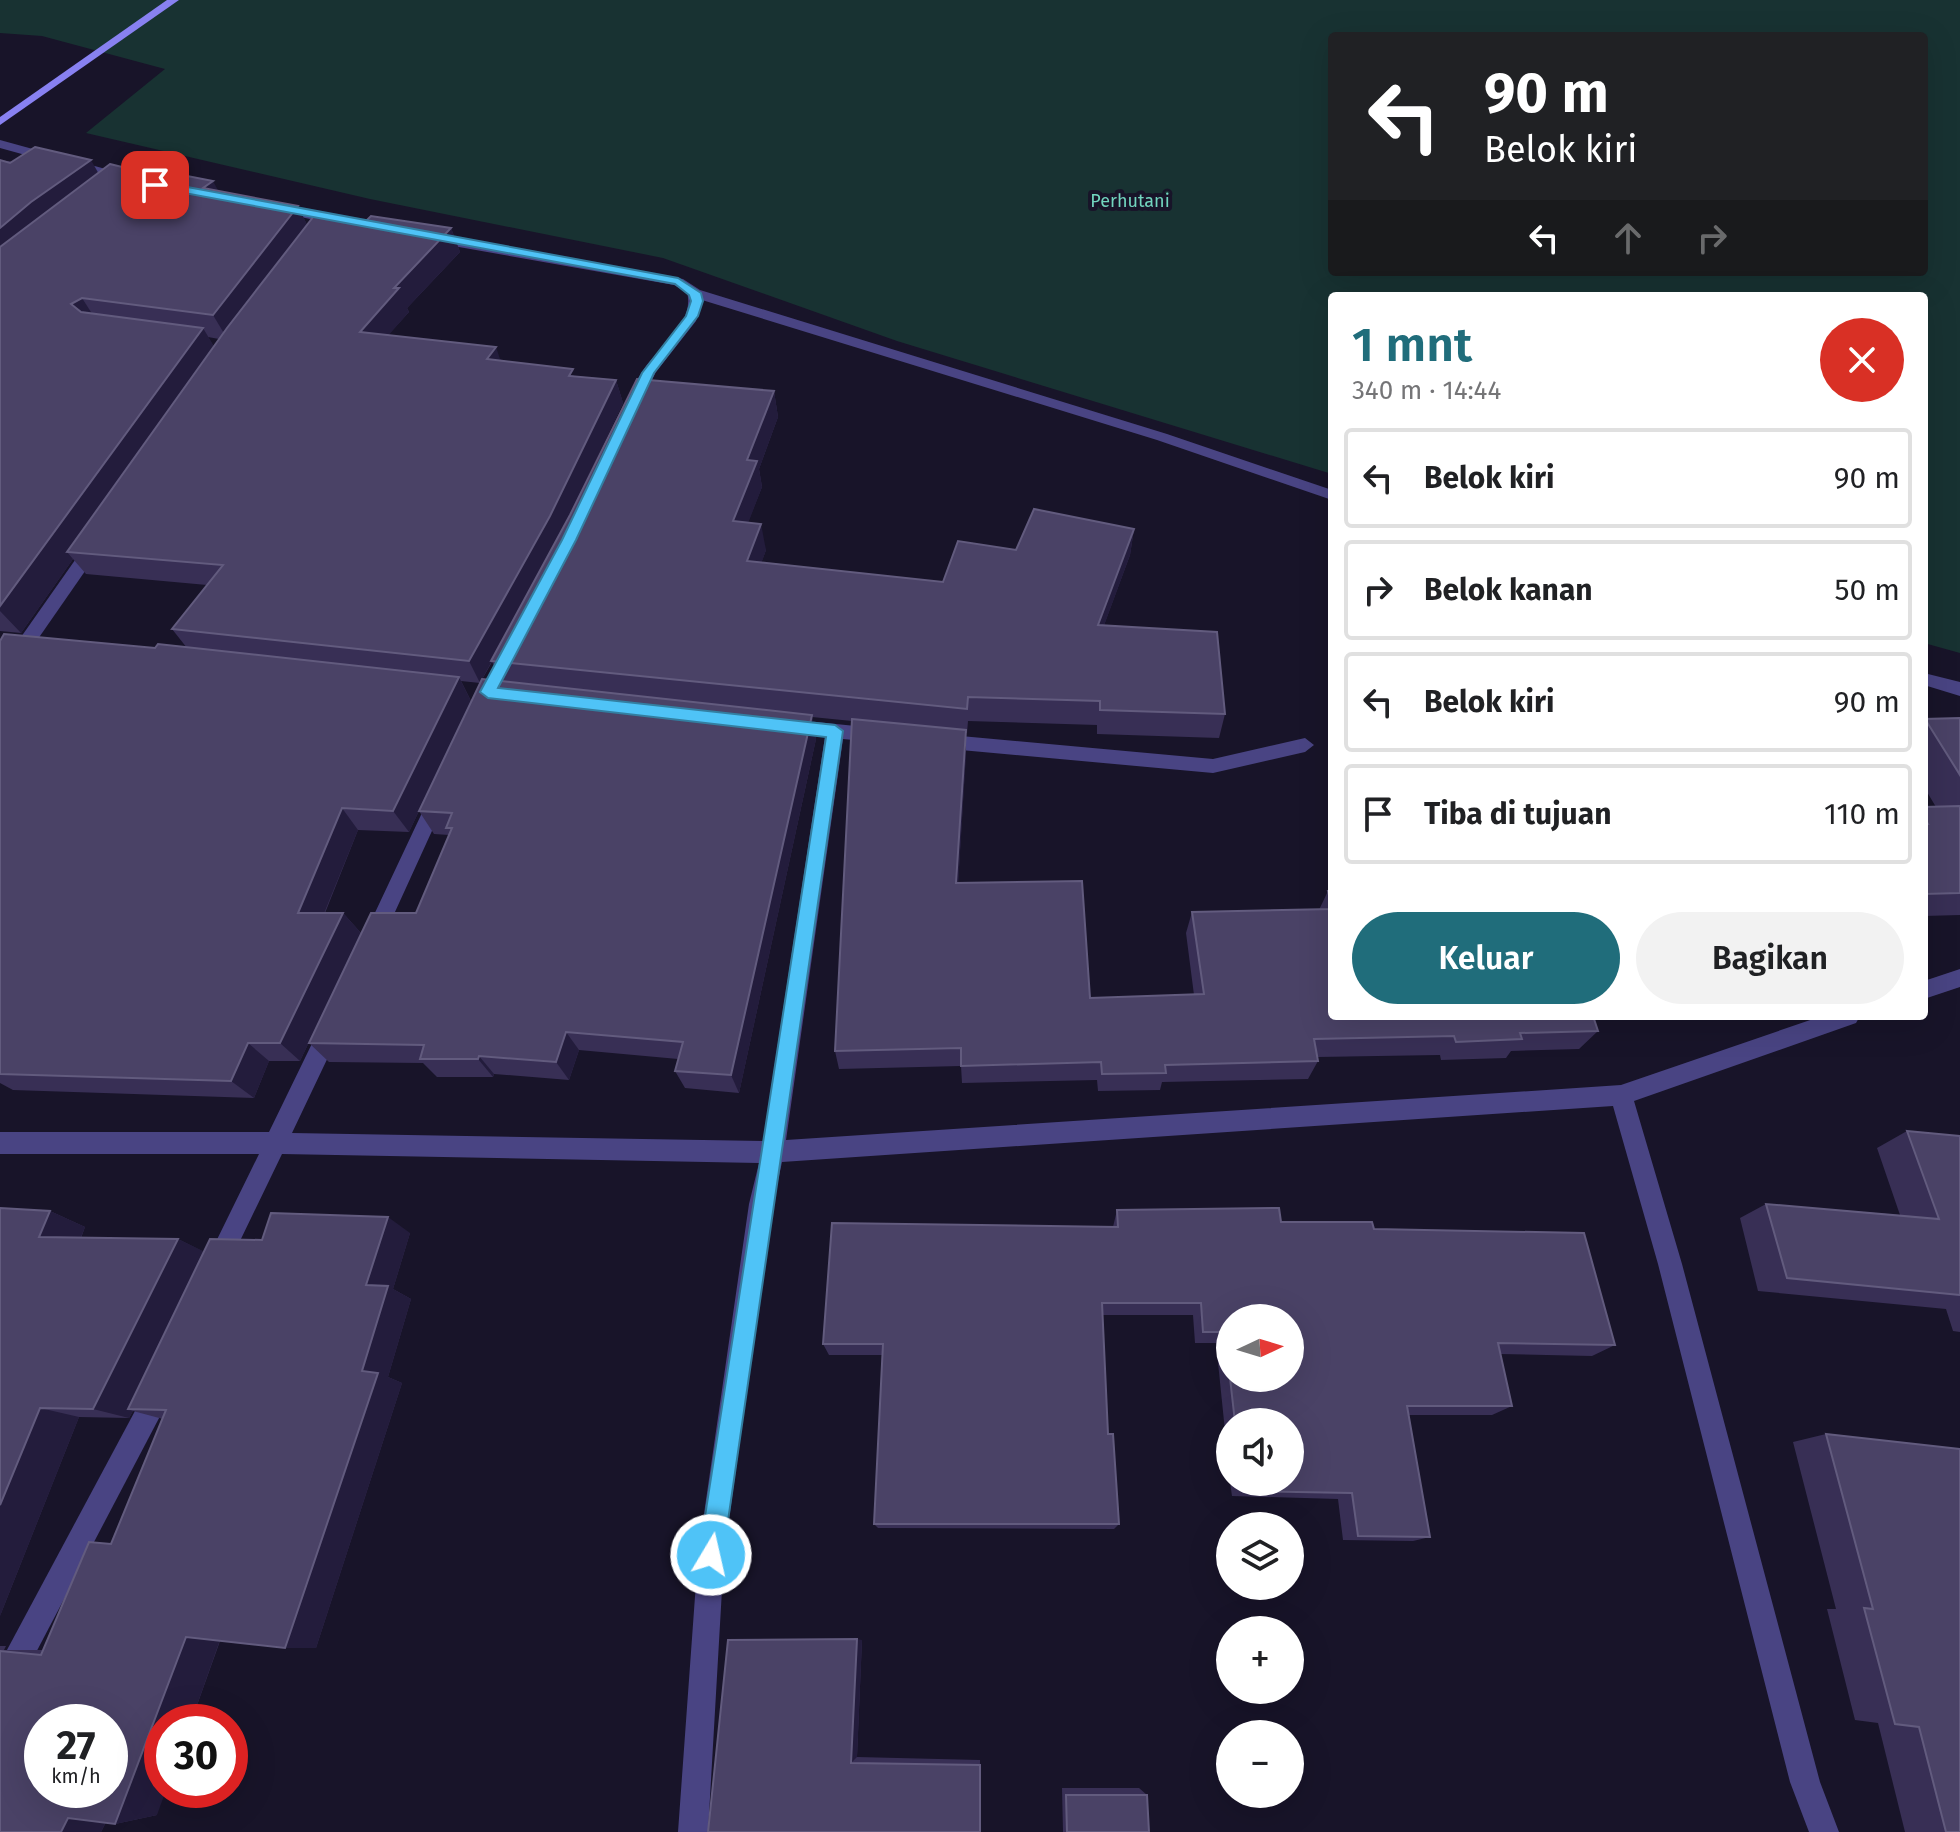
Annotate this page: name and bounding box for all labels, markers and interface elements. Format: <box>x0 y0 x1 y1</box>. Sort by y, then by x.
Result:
text: 90 m <box>1484 60 1609 127</box>
icon: left <box>1352 64 1456 168</box>
text: Belok kiri <box>1484 128 1638 172</box>
pin <box>121 151 189 219</box>
icon: arrive <box>133 163 177 207</box>
park label: Perhutani <box>1090 190 1170 212</box>
icon: left <box>1522 216 1566 260</box>
icon: ahead <box>1606 216 1650 260</box>
icon: right <box>1690 216 1734 260</box>
text: 1 mnt <box>1352 316 1472 374</box>
button: close <box>1820 318 1904 402</box>
text: 340 m · 14:44 <box>1352 375 1501 406</box>
icon: left <box>1356 456 1400 500</box>
text: Belok kiri <box>1424 460 1555 496</box>
text: 90 m <box>1834 460 1900 496</box>
icon: right <box>1356 568 1400 612</box>
text: Belok kanan <box>1424 572 1593 608</box>
text: 50 m <box>1835 572 1900 608</box>
icon: left <box>1356 680 1400 724</box>
text: Belok kiri <box>1424 684 1555 720</box>
text: 90 m <box>1834 684 1900 720</box>
icon: arrive <box>1356 792 1400 836</box>
text: Tiba di tujuan <box>1424 796 1611 832</box>
text: 110 m <box>1824 796 1900 832</box>
button: Keluar <box>1352 912 1620 1004</box>
button: Bagikan <box>1636 912 1904 1004</box>
north arrow <box>1216 1304 1304 1392</box>
map controls <box>1216 1304 1304 1808</box>
button: sound <box>1216 1408 1304 1496</box>
button: layers <box>1216 1512 1304 1600</box>
position arrow <box>669 1513 753 1597</box>
button: + <box>1216 1616 1304 1704</box>
speed limit sign: 30 <box>144 1704 248 1808</box>
button: − <box>1216 1720 1304 1808</box>
text: 27 <box>57 1722 96 1770</box>
text: km/h <box>51 1764 101 1788</box>

